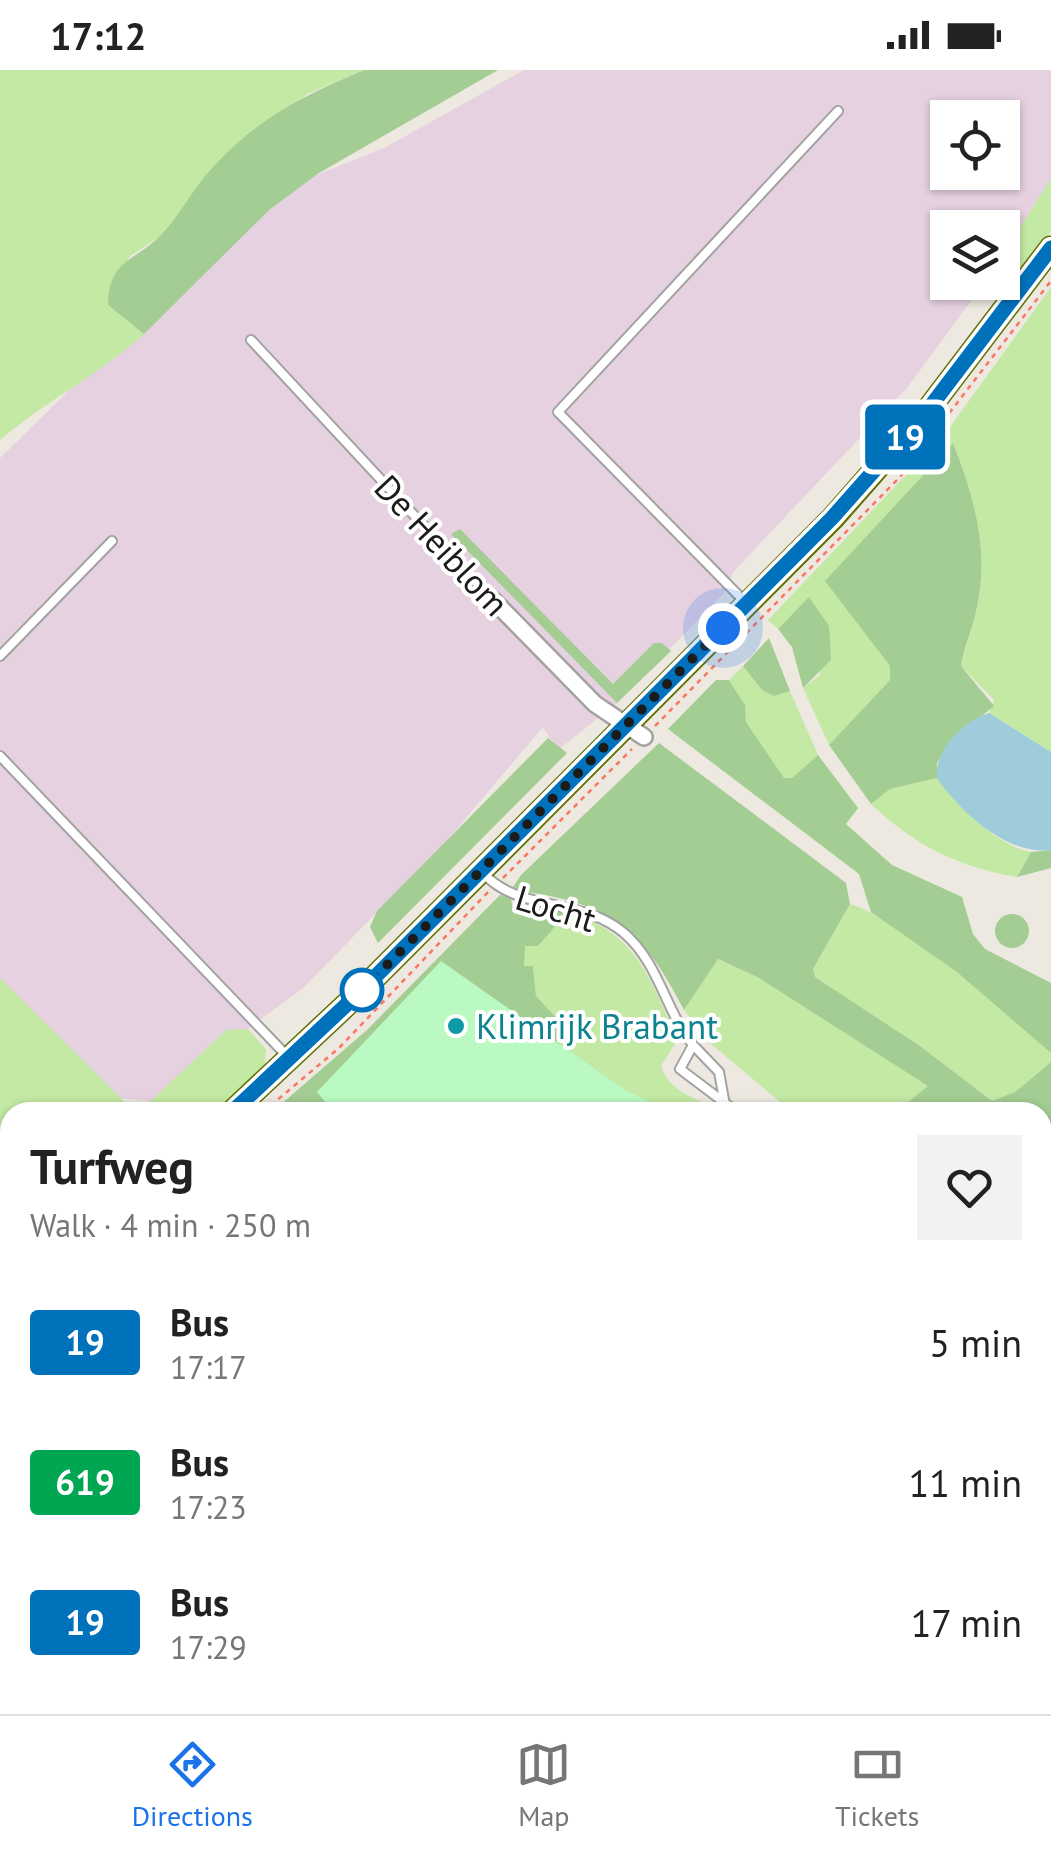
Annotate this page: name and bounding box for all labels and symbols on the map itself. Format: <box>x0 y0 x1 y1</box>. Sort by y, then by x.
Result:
line badge: 19 <box>860 404 950 470</box>
street label: De Heiblom <box>365 465 519 625</box>
your location <box>698 603 748 653</box>
street label: Locht <box>510 874 602 942</box>
unlabelled marker <box>341 969 383 1011</box>
place label: Klimrijk Brabant <box>476 1003 718 1049</box>
marker: Klimrijk Brabant <box>445 1015 467 1037</box>

